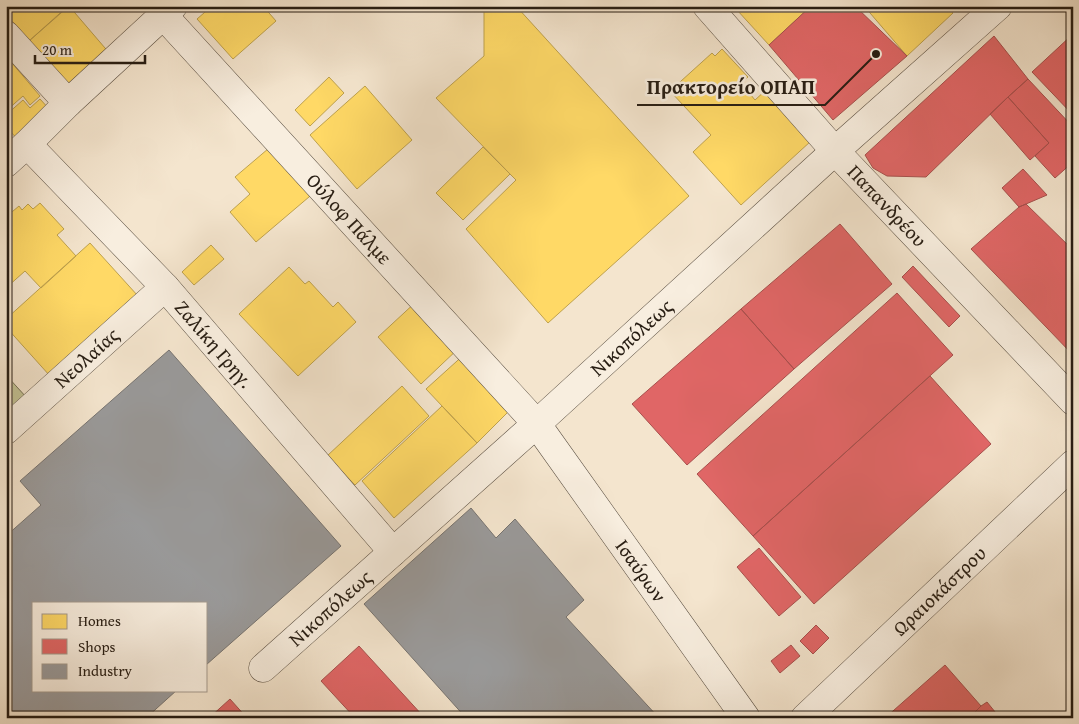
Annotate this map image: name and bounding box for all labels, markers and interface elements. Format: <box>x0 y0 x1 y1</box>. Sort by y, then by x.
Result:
scale bar <box>35 32 145 64</box>
text: 20 m <box>42 39 73 60</box>
callout: Πρακτορείο ΟΠΑΠ <box>637 69 825 105</box>
text: Πρακτορείο ΟΠΑΠ <box>647 71 815 102</box>
street label: Παπανδρέου <box>841 158 934 253</box>
street label: Ούλοφ Πάλμε <box>300 166 399 271</box>
street label: Νικοπόλεως <box>583 291 679 382</box>
street label: Ζαλίκη Γρηγ. <box>168 294 261 394</box>
street label: Νεολαίας <box>47 320 125 395</box>
street label: Ισαύρων <box>609 533 674 608</box>
street label: Ωραιοκάστρου <box>886 539 992 642</box>
street label: Νικοπόλεως <box>282 562 378 653</box>
legend <box>32 602 208 692</box>
text: Homes <box>78 610 121 631</box>
text: Shops <box>78 636 115 657</box>
text: Industry <box>78 660 133 681</box>

